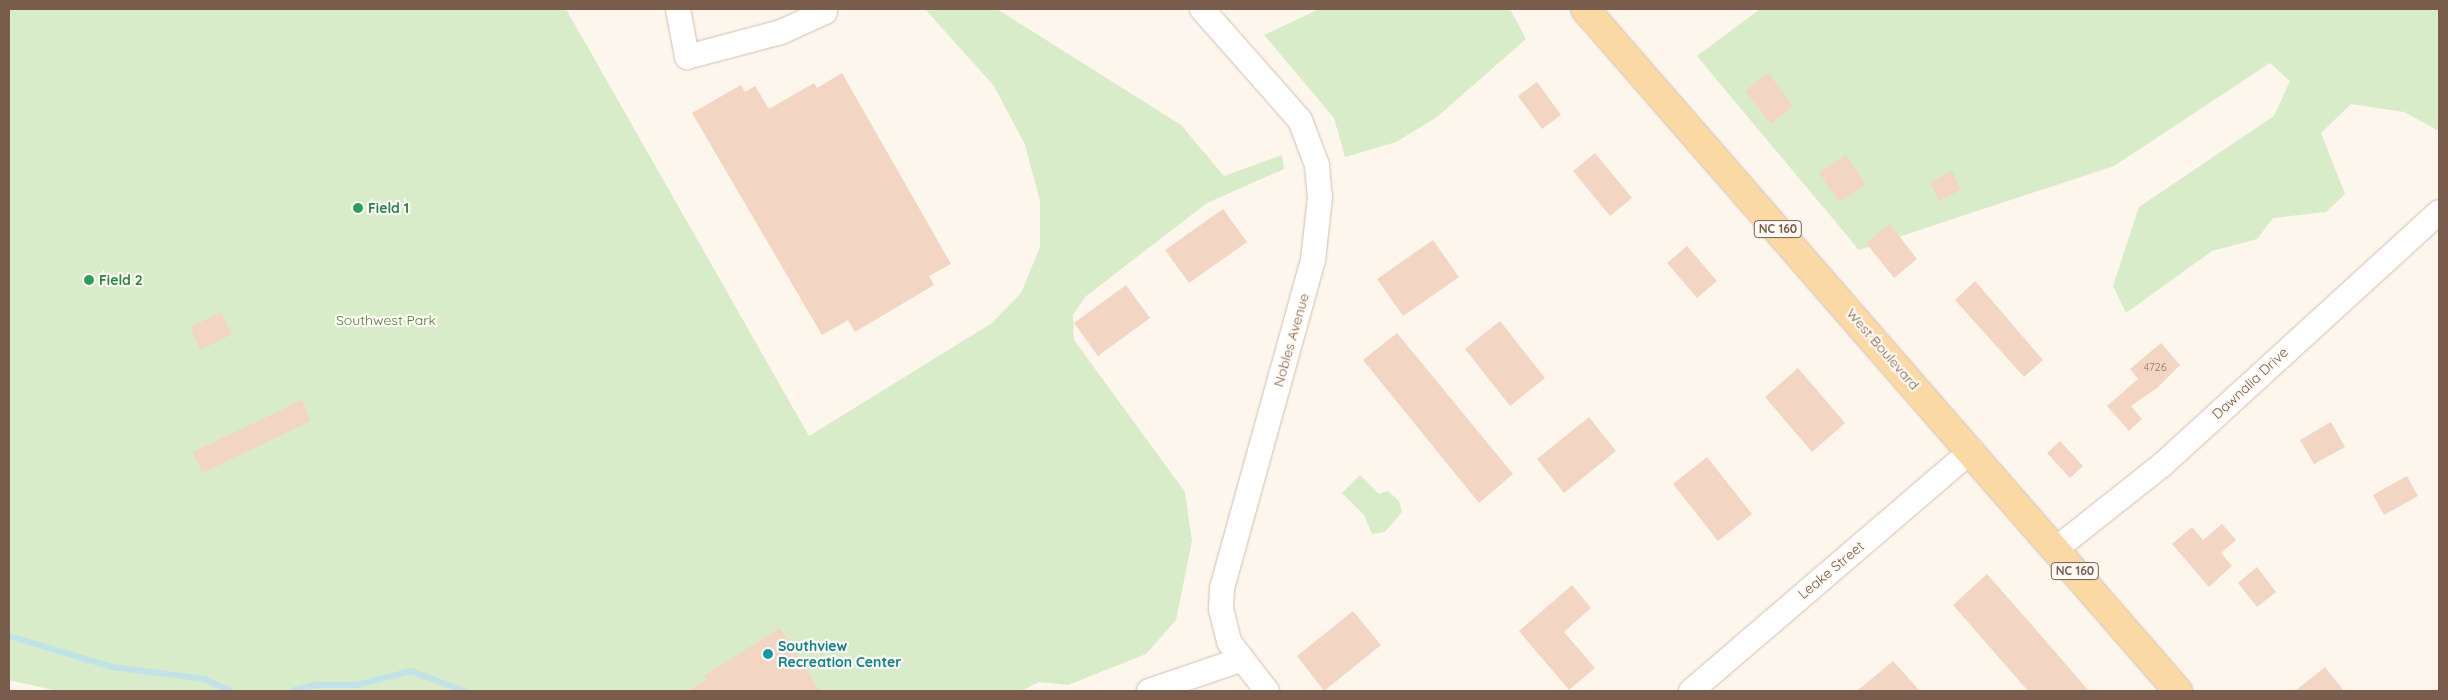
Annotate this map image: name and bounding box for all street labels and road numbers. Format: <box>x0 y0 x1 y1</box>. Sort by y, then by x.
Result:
road number: NC 160 <box>1753 220 1803 238</box>
street label: Nobles Avenue <box>1270 291 1312 389</box>
street label: West Boulevard <box>1843 305 1923 393</box>
street label: Dawnalia Drive <box>2209 344 2291 422</box>
street label: Leake Street <box>1795 538 1867 602</box>
road number: NC 160 <box>2050 562 2100 580</box>

